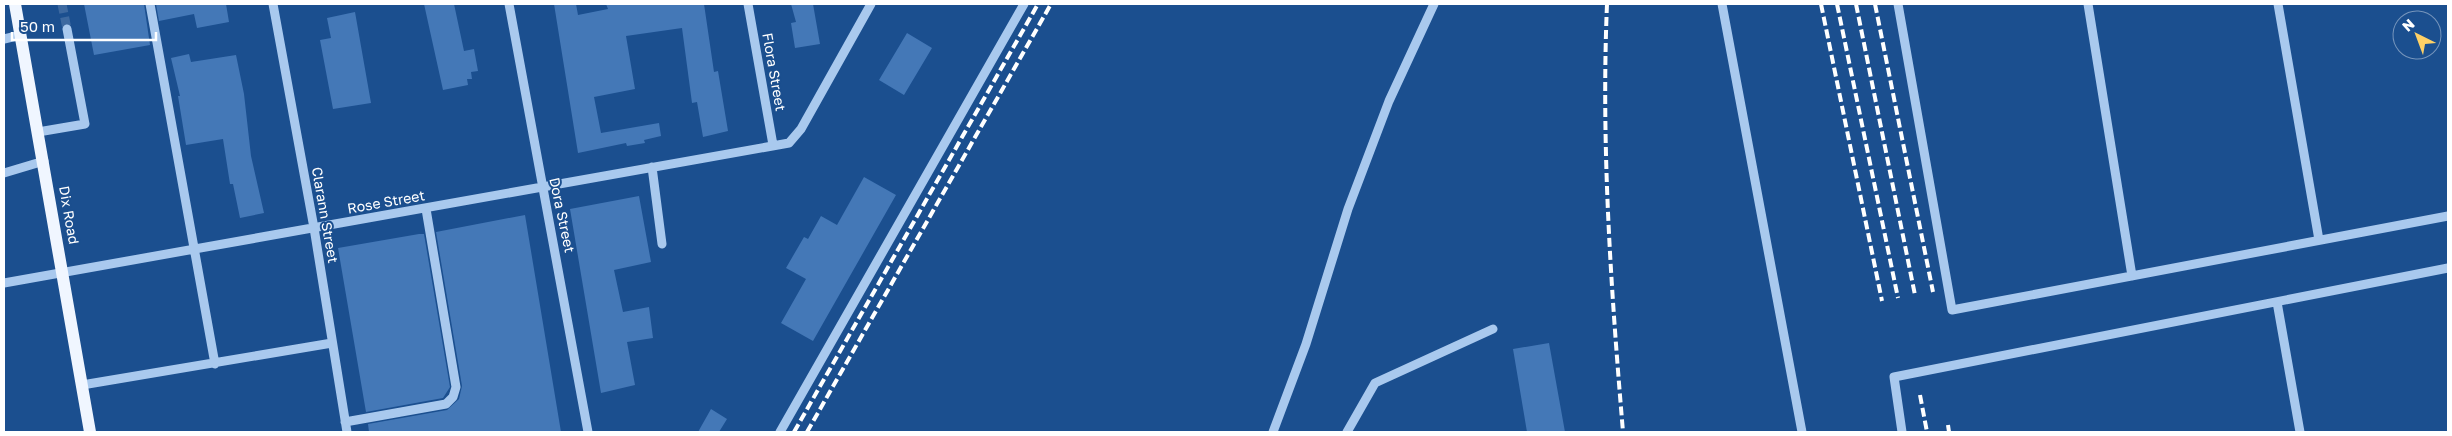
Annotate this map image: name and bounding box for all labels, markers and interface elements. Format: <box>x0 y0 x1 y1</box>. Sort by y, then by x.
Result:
scale bar <box>12 10 156 42</box>
north arrow <box>2392 10 2442 60</box>
text: N <box>2398 15 2418 35</box>
text: 50 m <box>20 17 55 35</box>
street label: Flora Street <box>759 31 790 112</box>
street label: Clarann Street <box>309 166 342 264</box>
street label: Dora Street <box>546 176 579 254</box>
street label: Dix Road <box>56 184 83 245</box>
street label: Rose Street <box>346 186 426 217</box>

